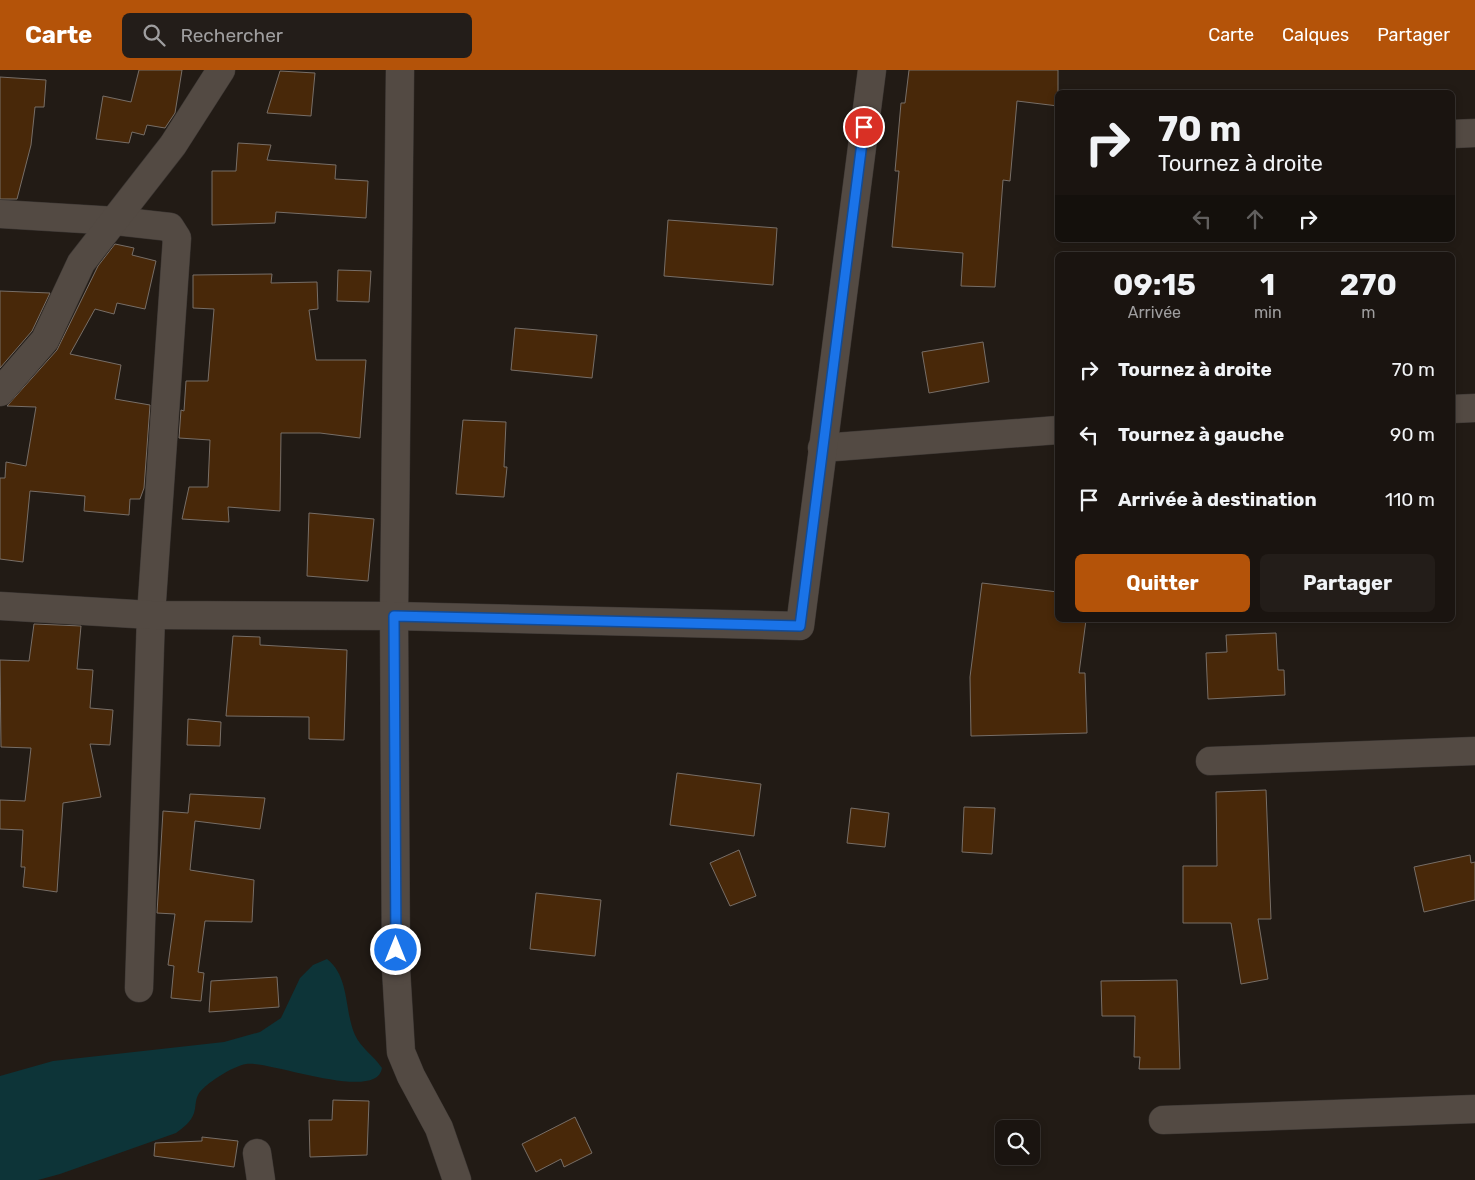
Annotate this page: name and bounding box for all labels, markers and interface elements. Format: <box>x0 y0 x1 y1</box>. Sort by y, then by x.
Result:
search box <box>122 13 472 58</box>
text: Carte <box>25 21 92 49</box>
icon: search <box>140 21 168 49</box>
text: Rechercher <box>180 24 283 47</box>
text: Carte <box>1208 24 1254 46</box>
text: Calques <box>1282 24 1349 46</box>
text: Partager <box>1377 24 1450 46</box>
pin <box>843 106 885 148</box>
text: 70 m <box>1158 108 1241 150</box>
icon: right <box>1075 110 1140 175</box>
icon: arrive <box>850 113 878 141</box>
text: Tournez à droite <box>1158 150 1323 177</box>
icon: left <box>1188 205 1216 233</box>
icon: ahead <box>1241 205 1269 233</box>
icon: right <box>1294 205 1322 233</box>
text: 09:15 <box>1113 267 1196 303</box>
text: 1 <box>1260 267 1275 303</box>
text: 270 <box>1340 267 1397 303</box>
text: Arrivée <box>1128 303 1181 322</box>
text: min <box>1254 303 1282 322</box>
text: m <box>1361 303 1375 322</box>
icon: right <box>1075 356 1103 384</box>
text: Tournez à droite <box>1118 358 1272 381</box>
text: 70 m <box>1392 358 1435 381</box>
icon: left <box>1075 421 1103 449</box>
text: Tournez à gauche <box>1118 423 1284 446</box>
text: 90 m <box>1390 423 1435 446</box>
icon: arrive <box>1075 486 1103 514</box>
text: Arrivée à destination <box>1118 488 1317 511</box>
text: 110 m <box>1385 488 1435 511</box>
button: Quitter <box>1075 554 1250 612</box>
button: Partager <box>1260 554 1435 612</box>
position arrow <box>369 923 421 975</box>
map controls <box>995 1120 1040 1165</box>
button: search <box>995 1120 1040 1165</box>

